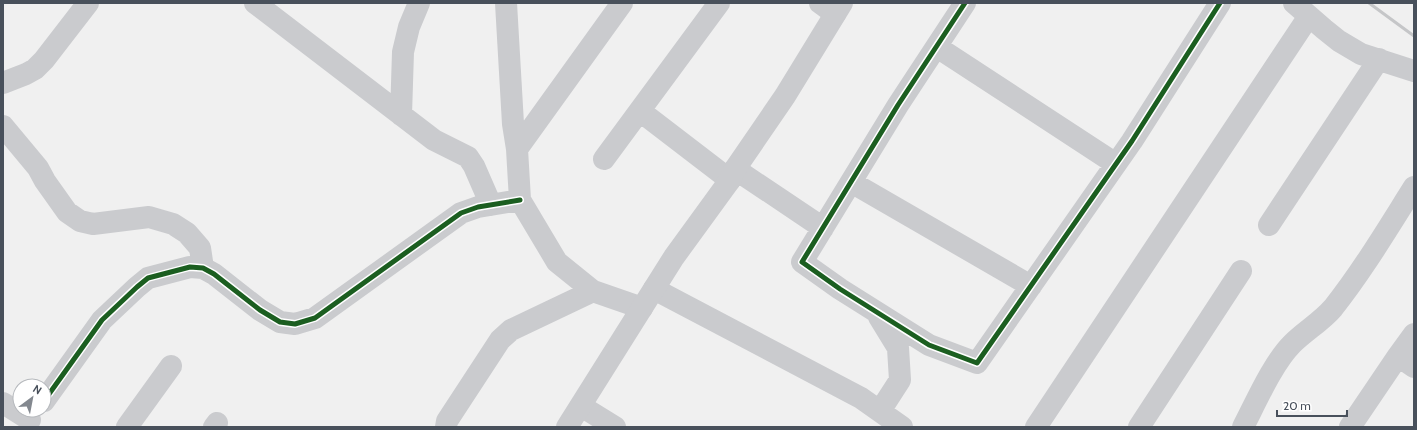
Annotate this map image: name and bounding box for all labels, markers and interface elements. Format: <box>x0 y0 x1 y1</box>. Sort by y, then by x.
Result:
north arrow <box>12 378 52 418</box>
text: N <box>30 382 44 398</box>
scale bar <box>1277 392 1347 418</box>
text: 20 m <box>1283 398 1311 413</box>

